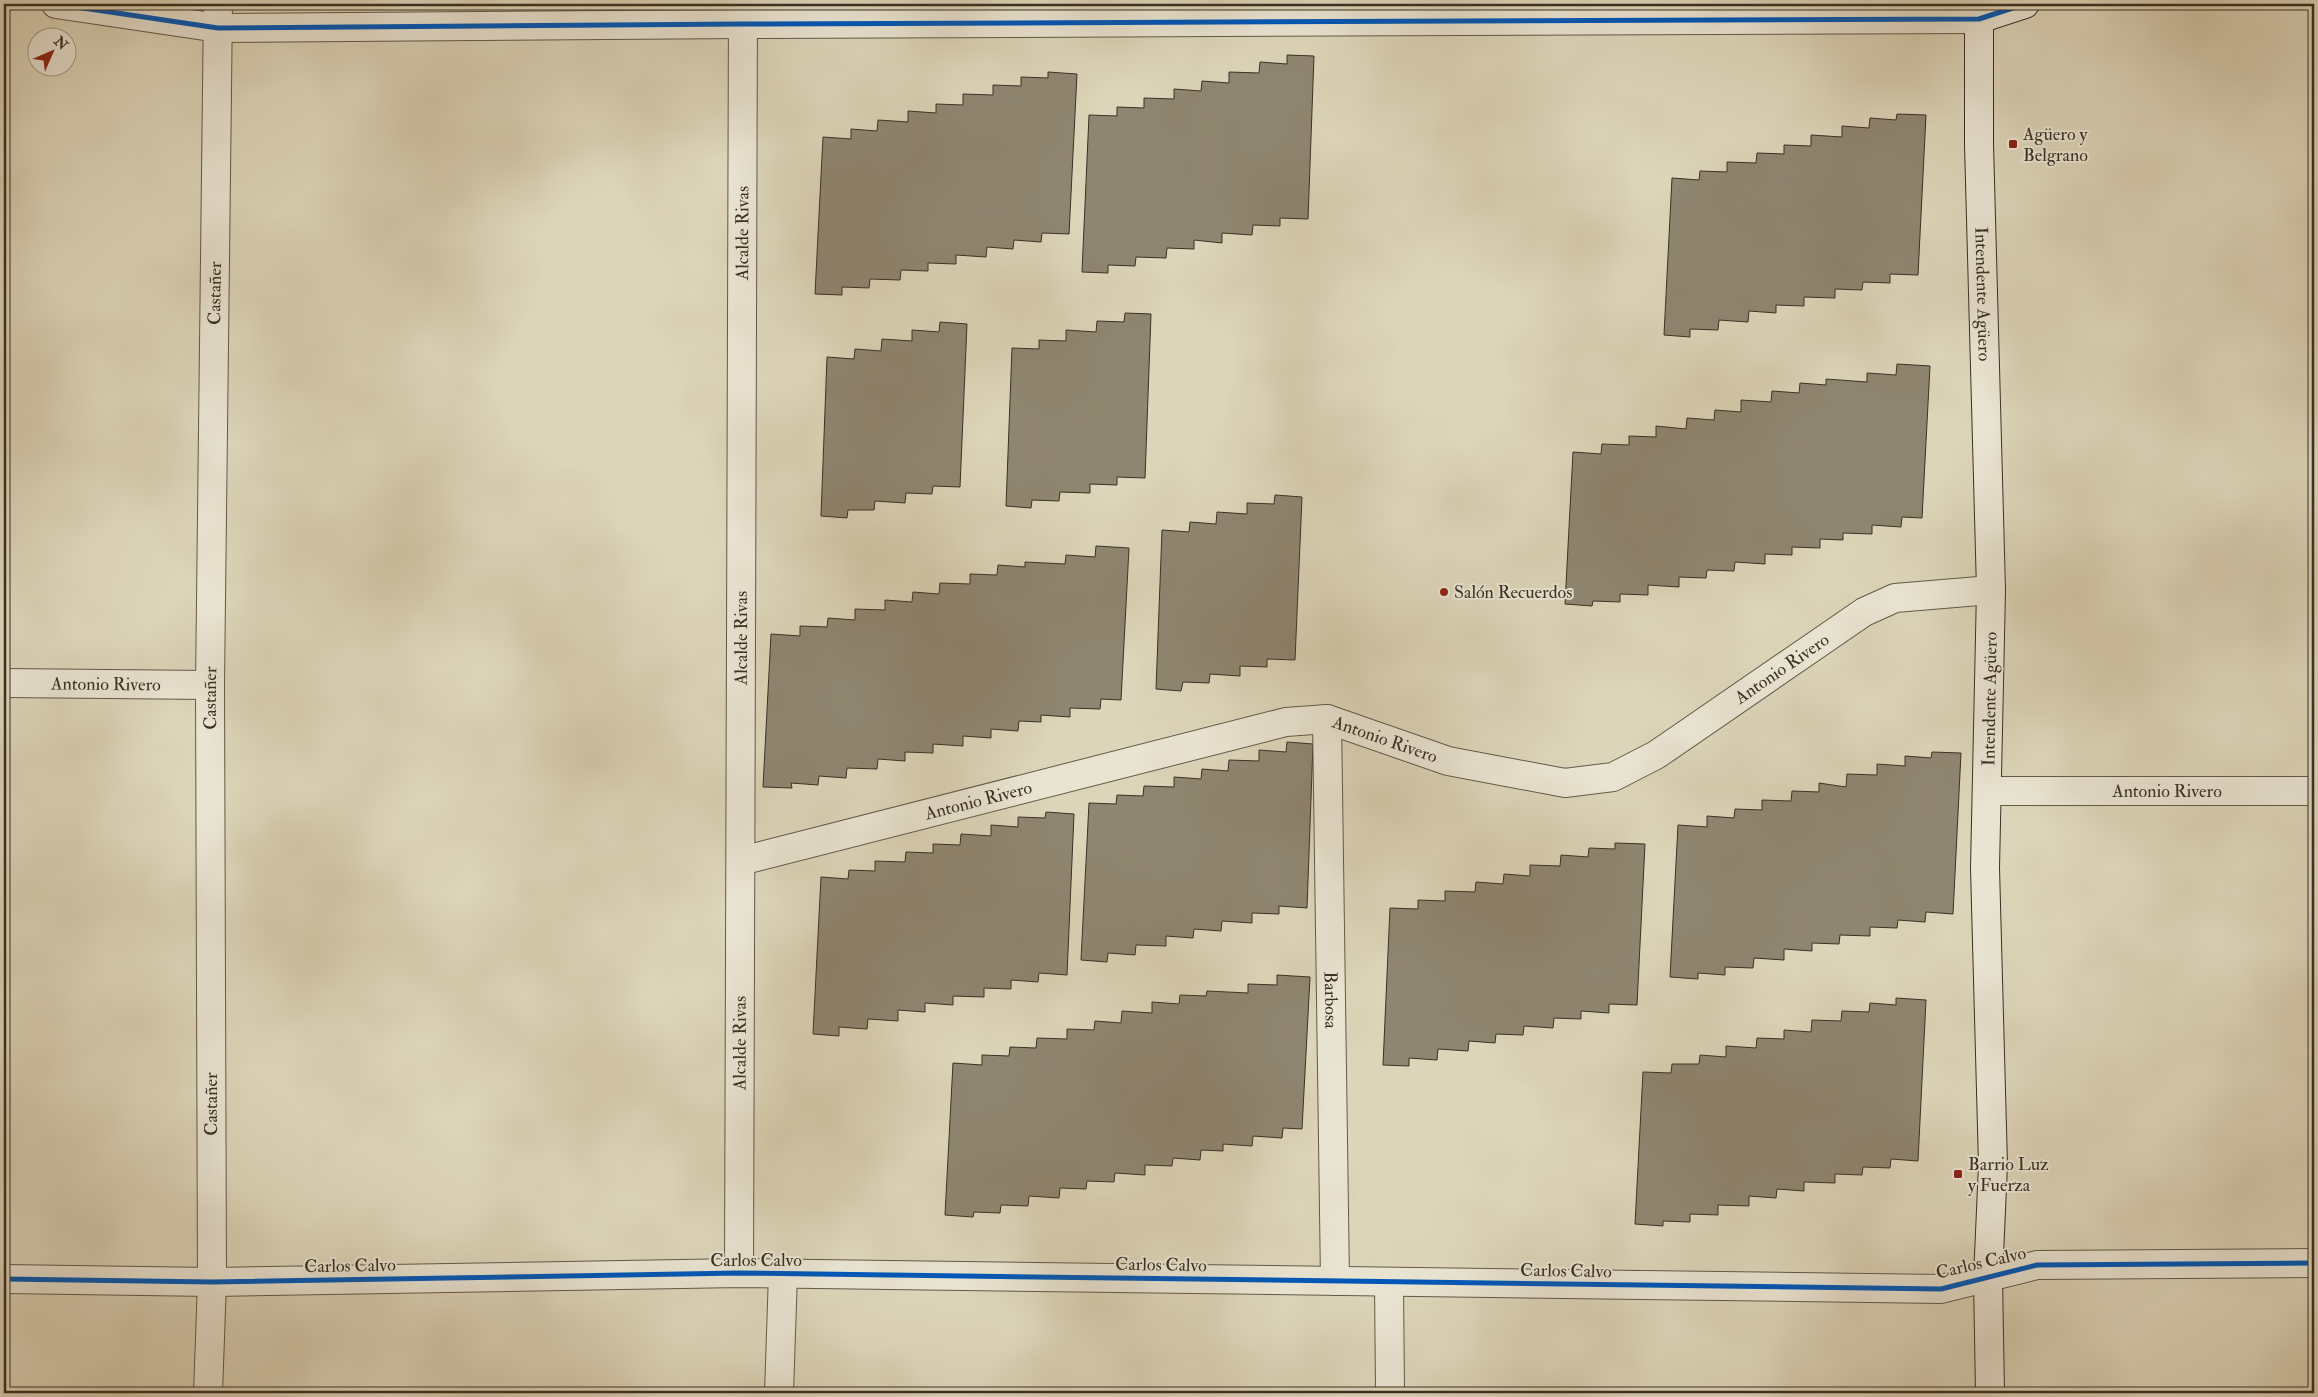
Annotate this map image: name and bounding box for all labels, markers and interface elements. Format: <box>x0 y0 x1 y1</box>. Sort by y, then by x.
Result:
north arrow <box>28 28 78 78</box>
text: N <box>50 32 72 54</box>
place label: Agüero y Belgrano <box>2022 123 2088 167</box>
marker: Agüero y Belgrano <box>2007 138 2019 150</box>
street label: Alcalde Rivas <box>731 186 754 281</box>
street label: Intendente Agüero <box>1970 226 1996 362</box>
street label: Castañer <box>203 261 226 325</box>
place label: Salón Recuerdos <box>1454 581 1572 604</box>
marker: Salón Recuerdos <box>1438 586 1450 598</box>
street label: Alcalde Rivas <box>729 591 753 686</box>
street label: Antonio Rivero <box>1729 628 1834 710</box>
street label: Intendente Agüero <box>1977 631 2003 766</box>
street label: Castañer <box>198 666 222 730</box>
street label: Antonio Rivero <box>50 672 161 696</box>
street label: Antonio Rivero <box>1329 710 1441 768</box>
street label: Antonio Rivero <box>921 776 1035 825</box>
street label: Antonio Rivero <box>2111 780 2222 803</box>
street label: Barbosa <box>1319 971 1343 1029</box>
street label: Alcalde Rivas <box>728 996 751 1091</box>
street label: Castañer <box>200 1072 223 1136</box>
place label: Barrio Luz y Fuerza <box>1968 1153 2049 1197</box>
marker: Barrio Luz y Fuerza <box>1952 1168 1964 1180</box>
street label: Carlos Calvo <box>1934 1241 2029 1285</box>
street label: Carlos Calvo <box>710 1249 802 1272</box>
street label: Carlos Calvo <box>1115 1253 1207 1277</box>
street label: Carlos Calvo <box>304 1254 396 1278</box>
street label: Carlos Calvo <box>1520 1259 1612 1283</box>

